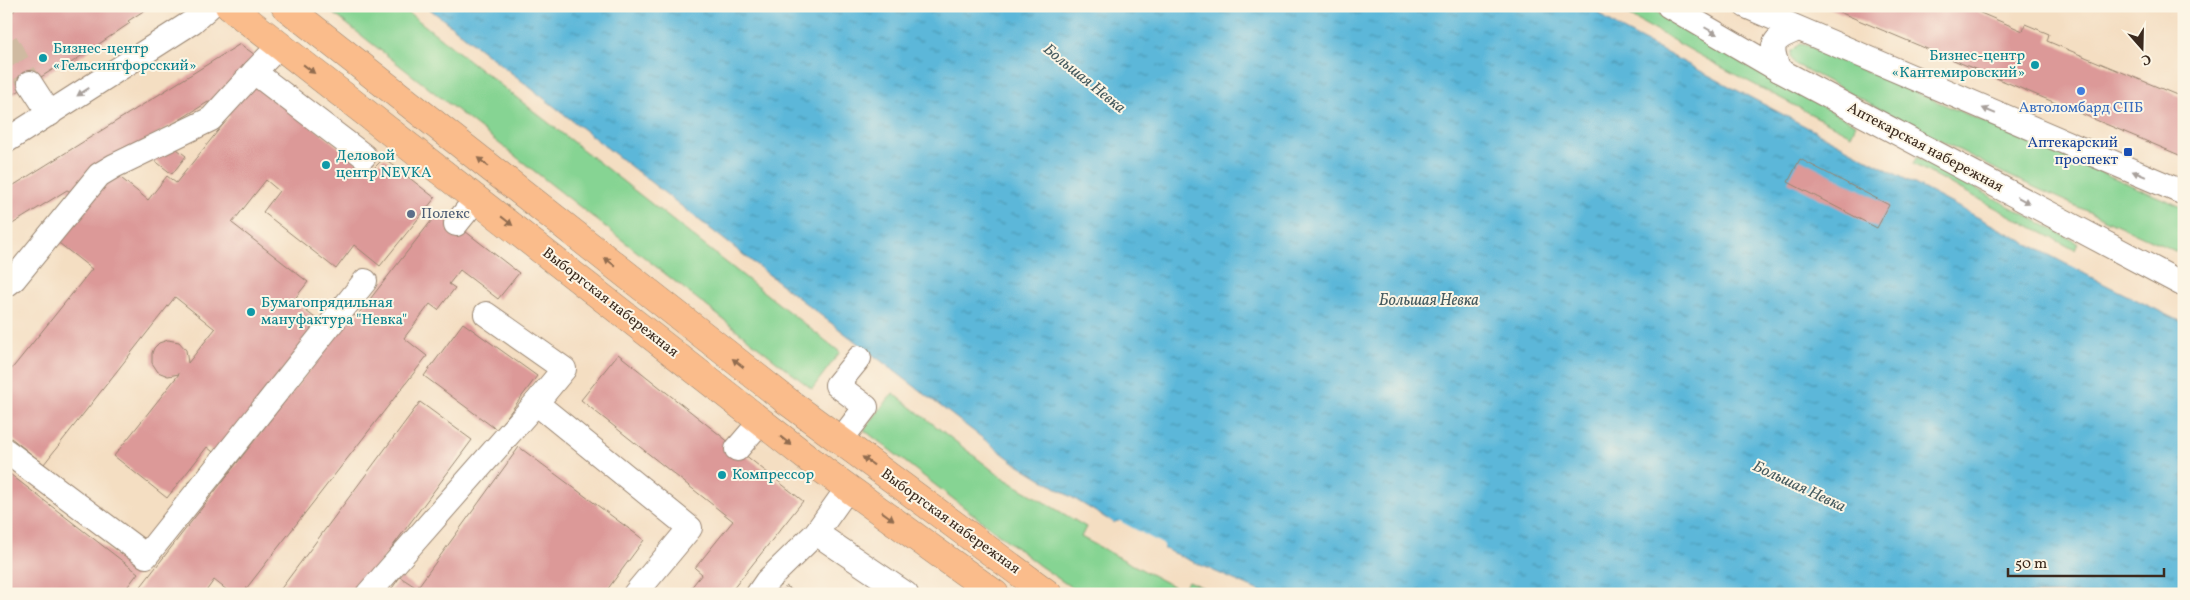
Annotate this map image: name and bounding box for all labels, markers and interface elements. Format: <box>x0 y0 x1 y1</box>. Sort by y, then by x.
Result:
north arrow <box>2118 22 2168 72</box>
one-way arrow <box>1704 27 1717 36</box>
place label: Бизнес-центр «Гельсингфорсский» <box>53 39 197 77</box>
water label: Большая Невка <box>1038 39 1130 119</box>
place label: Бизнес-центр «Кантемировский» <box>1892 46 2025 84</box>
text: С <box>2138 48 2153 69</box>
marker: Бизнес-центр «Гельсингфорсский» <box>37 52 49 64</box>
marker: Бизнес-центр «Кантемировский» <box>2029 59 2041 71</box>
one-way arrow <box>302 63 315 74</box>
marker: Автоломбард СПБ <box>2075 85 2087 97</box>
one-way arrow <box>76 88 89 97</box>
street label: Аптекарская набережная <box>1843 98 2007 198</box>
place label: Автоломбард СПБ <box>2019 98 2143 119</box>
one-way arrow <box>1982 106 1996 114</box>
place label: Аптекарский проспект <box>2028 133 2118 171</box>
place label: Деловой центр NEVKA <box>336 146 432 184</box>
marker: Аптекарский проспект <box>2122 146 2134 158</box>
one-way arrow <box>476 157 489 167</box>
marker: Деловой центр NEVKA <box>320 159 332 171</box>
one-way arrow <box>2132 170 2146 178</box>
one-way arrow <box>2016 196 2030 204</box>
place label: Полекс <box>421 204 470 225</box>
marker: Полекс <box>405 208 417 220</box>
one-way arrow <box>500 216 513 227</box>
street label: Выборгская набережная <box>538 243 683 363</box>
one-way arrow <box>604 257 617 268</box>
water label: Большая Невка <box>1379 290 1479 312</box>
place label: Бумагопрядильная мануфактура "Невка" <box>261 293 407 331</box>
marker: Бумагопрядильная мануфактура "Невка" <box>245 306 257 318</box>
one-way arrow <box>731 358 745 368</box>
one-way arrow <box>779 435 792 446</box>
one-way arrow <box>861 456 875 466</box>
water label: Большая Невка <box>1749 456 1849 518</box>
street label: Выборгская набережная <box>876 464 1024 580</box>
place label: Компрессор <box>732 465 814 486</box>
marker: Компрессор <box>716 469 728 481</box>
one-way arrow <box>881 511 895 521</box>
scale bar <box>2008 545 2164 577</box>
text: 50 m <box>2015 554 2047 575</box>

